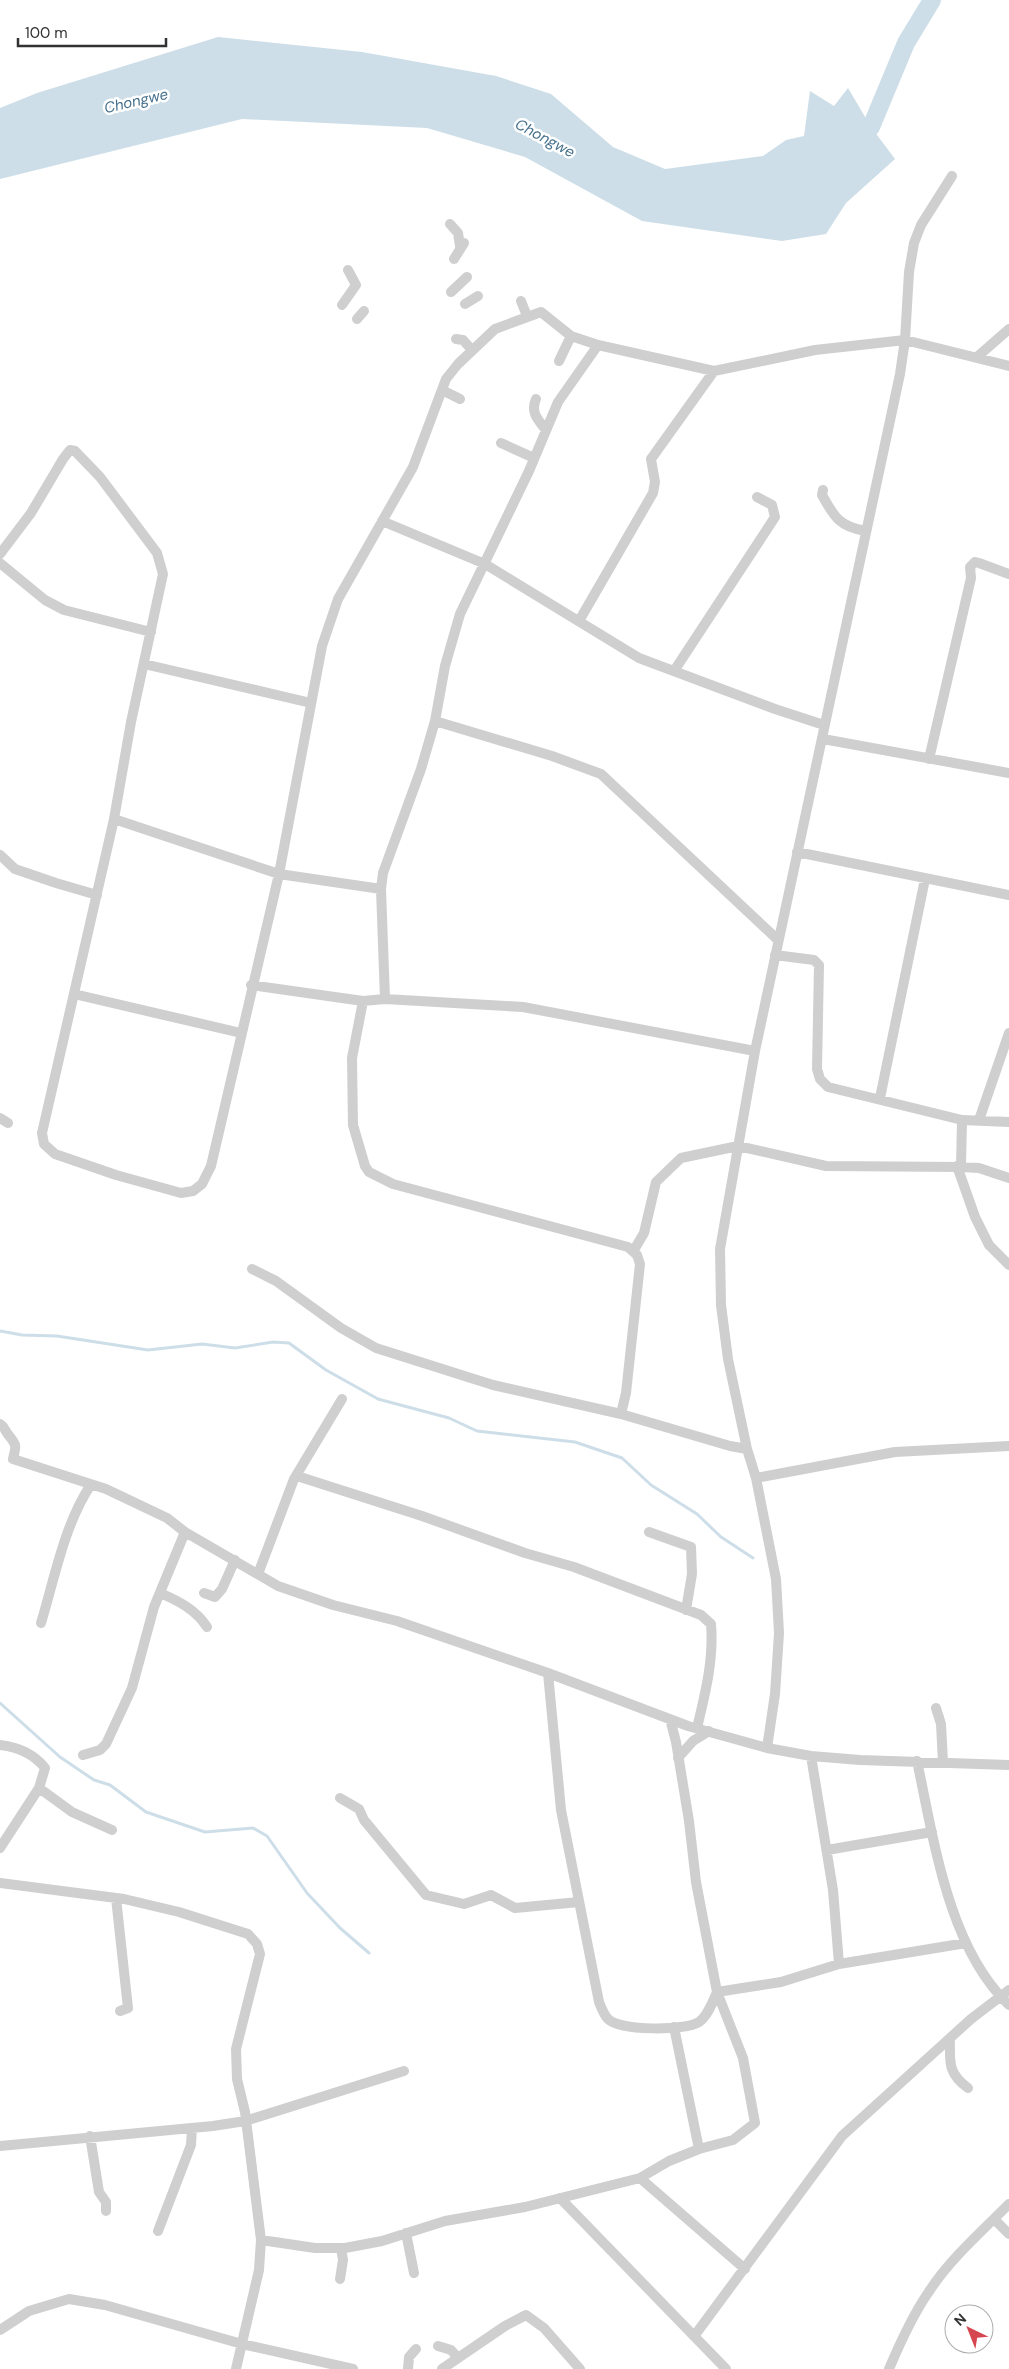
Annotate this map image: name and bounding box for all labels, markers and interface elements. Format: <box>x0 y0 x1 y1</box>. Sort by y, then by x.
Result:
scale bar <box>18 15 165 47</box>
text: 100 m <box>25 23 68 43</box>
water label: Chongwe <box>102 84 170 118</box>
water label: Chongwe <box>512 114 579 162</box>
north arrow <box>944 2304 994 2354</box>
text: N <box>950 2309 970 2330</box>

